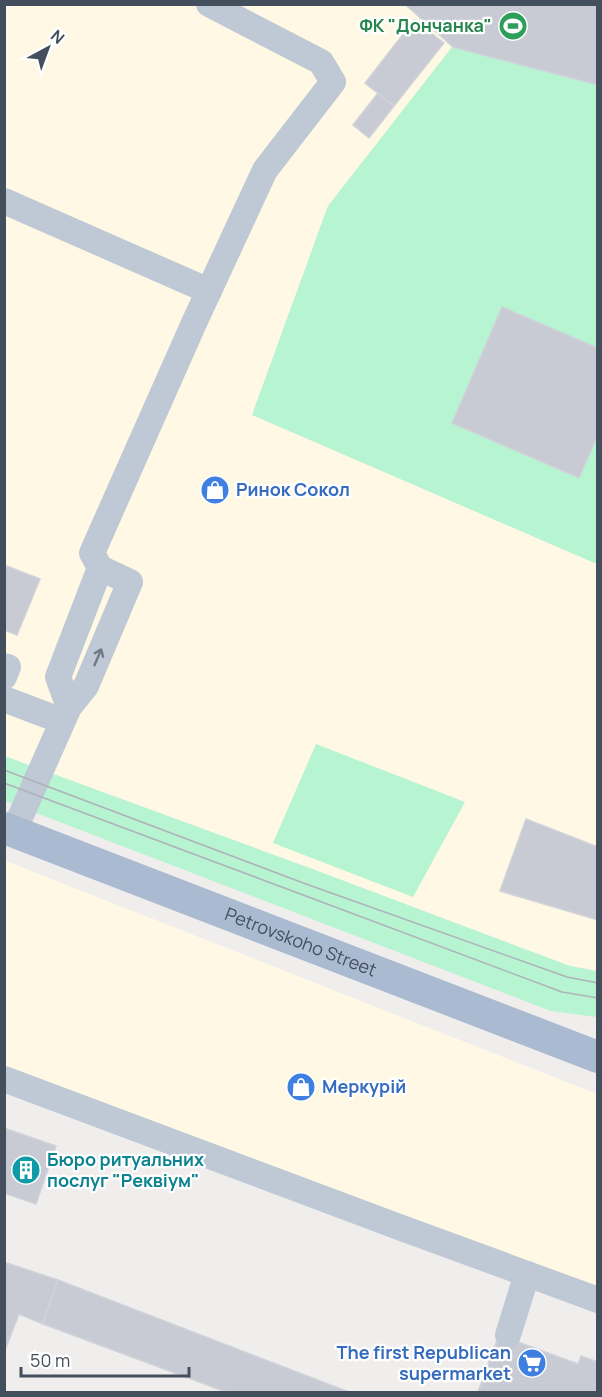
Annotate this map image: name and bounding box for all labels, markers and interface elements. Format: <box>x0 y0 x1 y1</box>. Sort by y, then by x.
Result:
sports icon: ФК "Дончанка" <box>497 10 529 42</box>
place label: ФК "Дончанка" <box>360 13 492 37</box>
north arrow <box>18 18 78 78</box>
text: N <box>46 25 69 49</box>
shop icon: Ринок Сокол <box>199 474 231 506</box>
place label: Ринок Сокол <box>236 477 350 501</box>
one-way arrow <box>93 648 104 666</box>
street label: Petrovskoho Street <box>222 901 380 982</box>
shop icon: Меркурій <box>285 1071 317 1103</box>
place label: Меркурій <box>322 1074 406 1098</box>
place label: Бюро ритуальних послуг "Реквіум" <box>47 1147 204 1192</box>
building icon: Бюро ритуальних послуг "Реквіум" <box>10 1154 42 1186</box>
scale bar <box>21 1340 189 1378</box>
place label: The first Republican supermarket <box>336 1340 511 1385</box>
supermarket icon: The first Republican supermarket <box>516 1347 548 1379</box>
text: 50 m <box>30 1348 70 1372</box>

